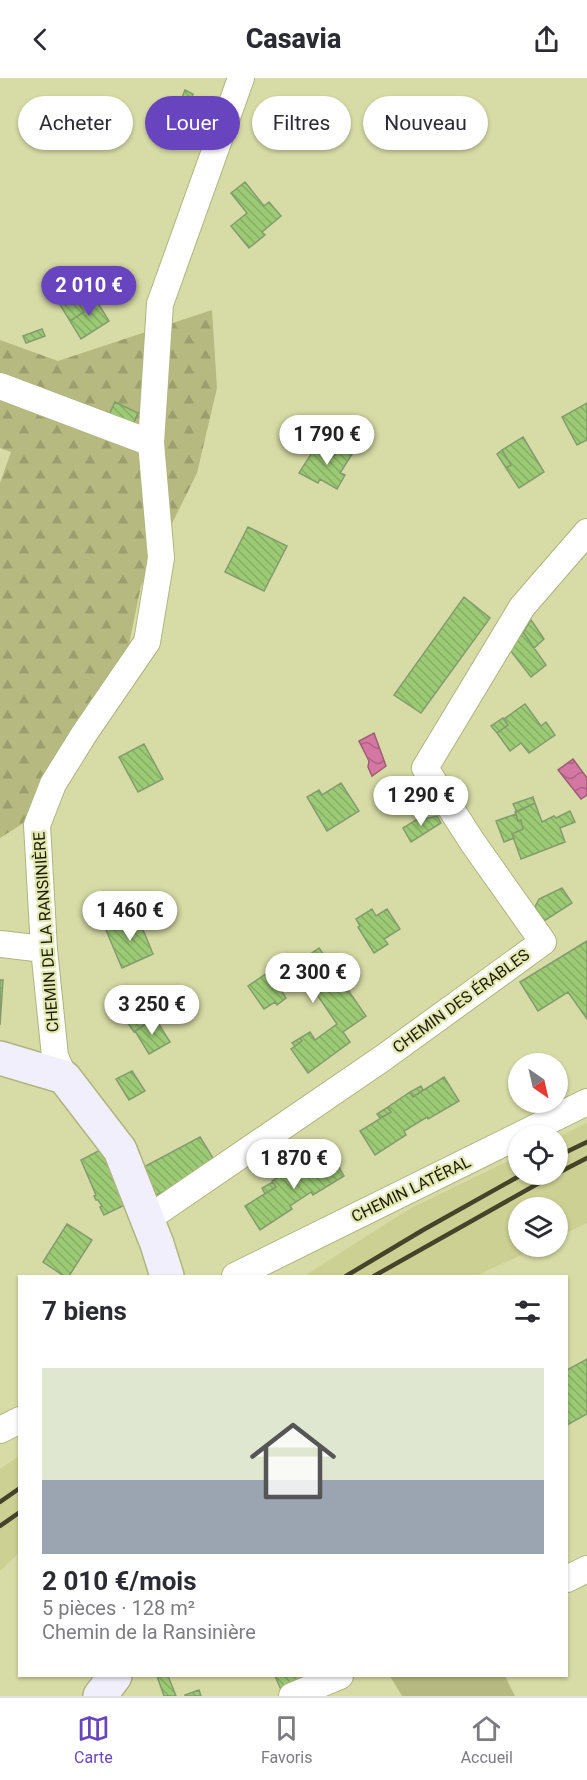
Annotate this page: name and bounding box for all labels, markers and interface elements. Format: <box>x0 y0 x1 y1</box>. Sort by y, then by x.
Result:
icon: back <box>24 23 57 56</box>
text: Casavia <box>246 23 341 55</box>
icon: share <box>530 23 563 56</box>
chip: Acheter <box>18 96 133 150</box>
chip: Louer <box>145 96 240 150</box>
chip: Filtres <box>252 96 351 150</box>
chip: Nouveau <box>363 96 488 150</box>
pin: 2 010 € <box>34 266 144 317</box>
text: 2 010 € <box>55 273 123 297</box>
pin: 1 790 € <box>272 415 382 466</box>
text: 1 790 € <box>293 422 361 446</box>
pin: 1 290 € <box>366 776 476 827</box>
text: 1 290 € <box>387 783 455 807</box>
street label: CHEMIN DE LA RANSINIÈRE <box>30 831 62 1033</box>
pin: 1 460 € <box>75 891 185 942</box>
text: 1 460 € <box>96 898 164 922</box>
street label: CHEMIN DES ÉRABLES <box>389 945 533 1057</box>
pin: 2 300 € <box>258 953 368 1004</box>
text: 2 300 € <box>279 960 347 984</box>
pin: 3 250 € <box>97 985 207 1036</box>
text: 3 250 € <box>118 992 186 1016</box>
north arrow <box>508 1053 568 1113</box>
map controls <box>508 1053 568 1257</box>
button: locate <box>508 1125 568 1185</box>
pin: 1 870 € <box>239 1139 349 1190</box>
text: 1 870 € <box>260 1146 328 1170</box>
street label: CHEMIN LATÉRAL <box>348 1152 474 1226</box>
button: layers <box>508 1197 568 1257</box>
icon: filters <box>511 1295 544 1328</box>
text: 7 biens <box>42 1296 127 1326</box>
icon: home <box>239 1407 347 1515</box>
text: 2 010 €/mois <box>42 1566 197 1596</box>
text: 5 pièces · 128 m² <box>42 1596 195 1620</box>
text: Chemin de la Ransinière <box>42 1620 256 1644</box>
tab: Carte <box>74 1712 113 1767</box>
tab: Favoris <box>261 1712 312 1767</box>
tab: Accueil <box>461 1712 513 1767</box>

